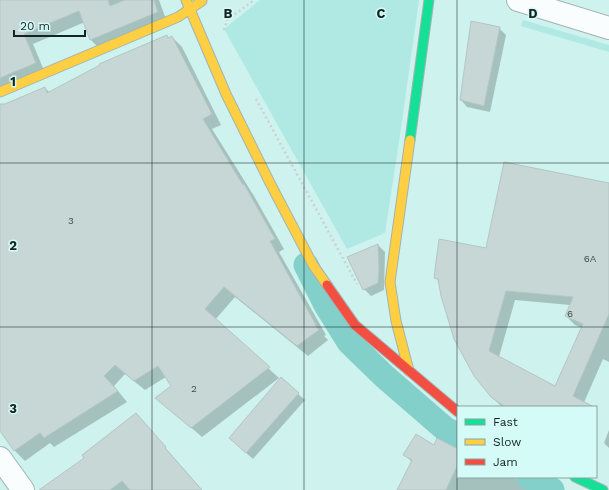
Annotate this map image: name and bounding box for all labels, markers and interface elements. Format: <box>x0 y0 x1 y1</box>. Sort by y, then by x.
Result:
text: B <box>224 6 233 21</box>
text: C <box>377 6 386 21</box>
text: D <box>528 6 538 21</box>
scale bar <box>14 12 85 38</box>
text: 20 m <box>20 19 50 33</box>
text: 1 <box>10 74 16 89</box>
house number: 3 <box>68 215 74 226</box>
text: 2 <box>9 238 17 253</box>
house number: 6A <box>584 253 597 264</box>
house number: 6 <box>567 308 573 319</box>
house number: 2 <box>191 383 197 394</box>
text: 3 <box>9 401 17 416</box>
legend <box>457 406 597 478</box>
text: Fast <box>493 415 518 429</box>
text: Slow <box>493 435 521 449</box>
text: Jam <box>493 455 518 469</box>

